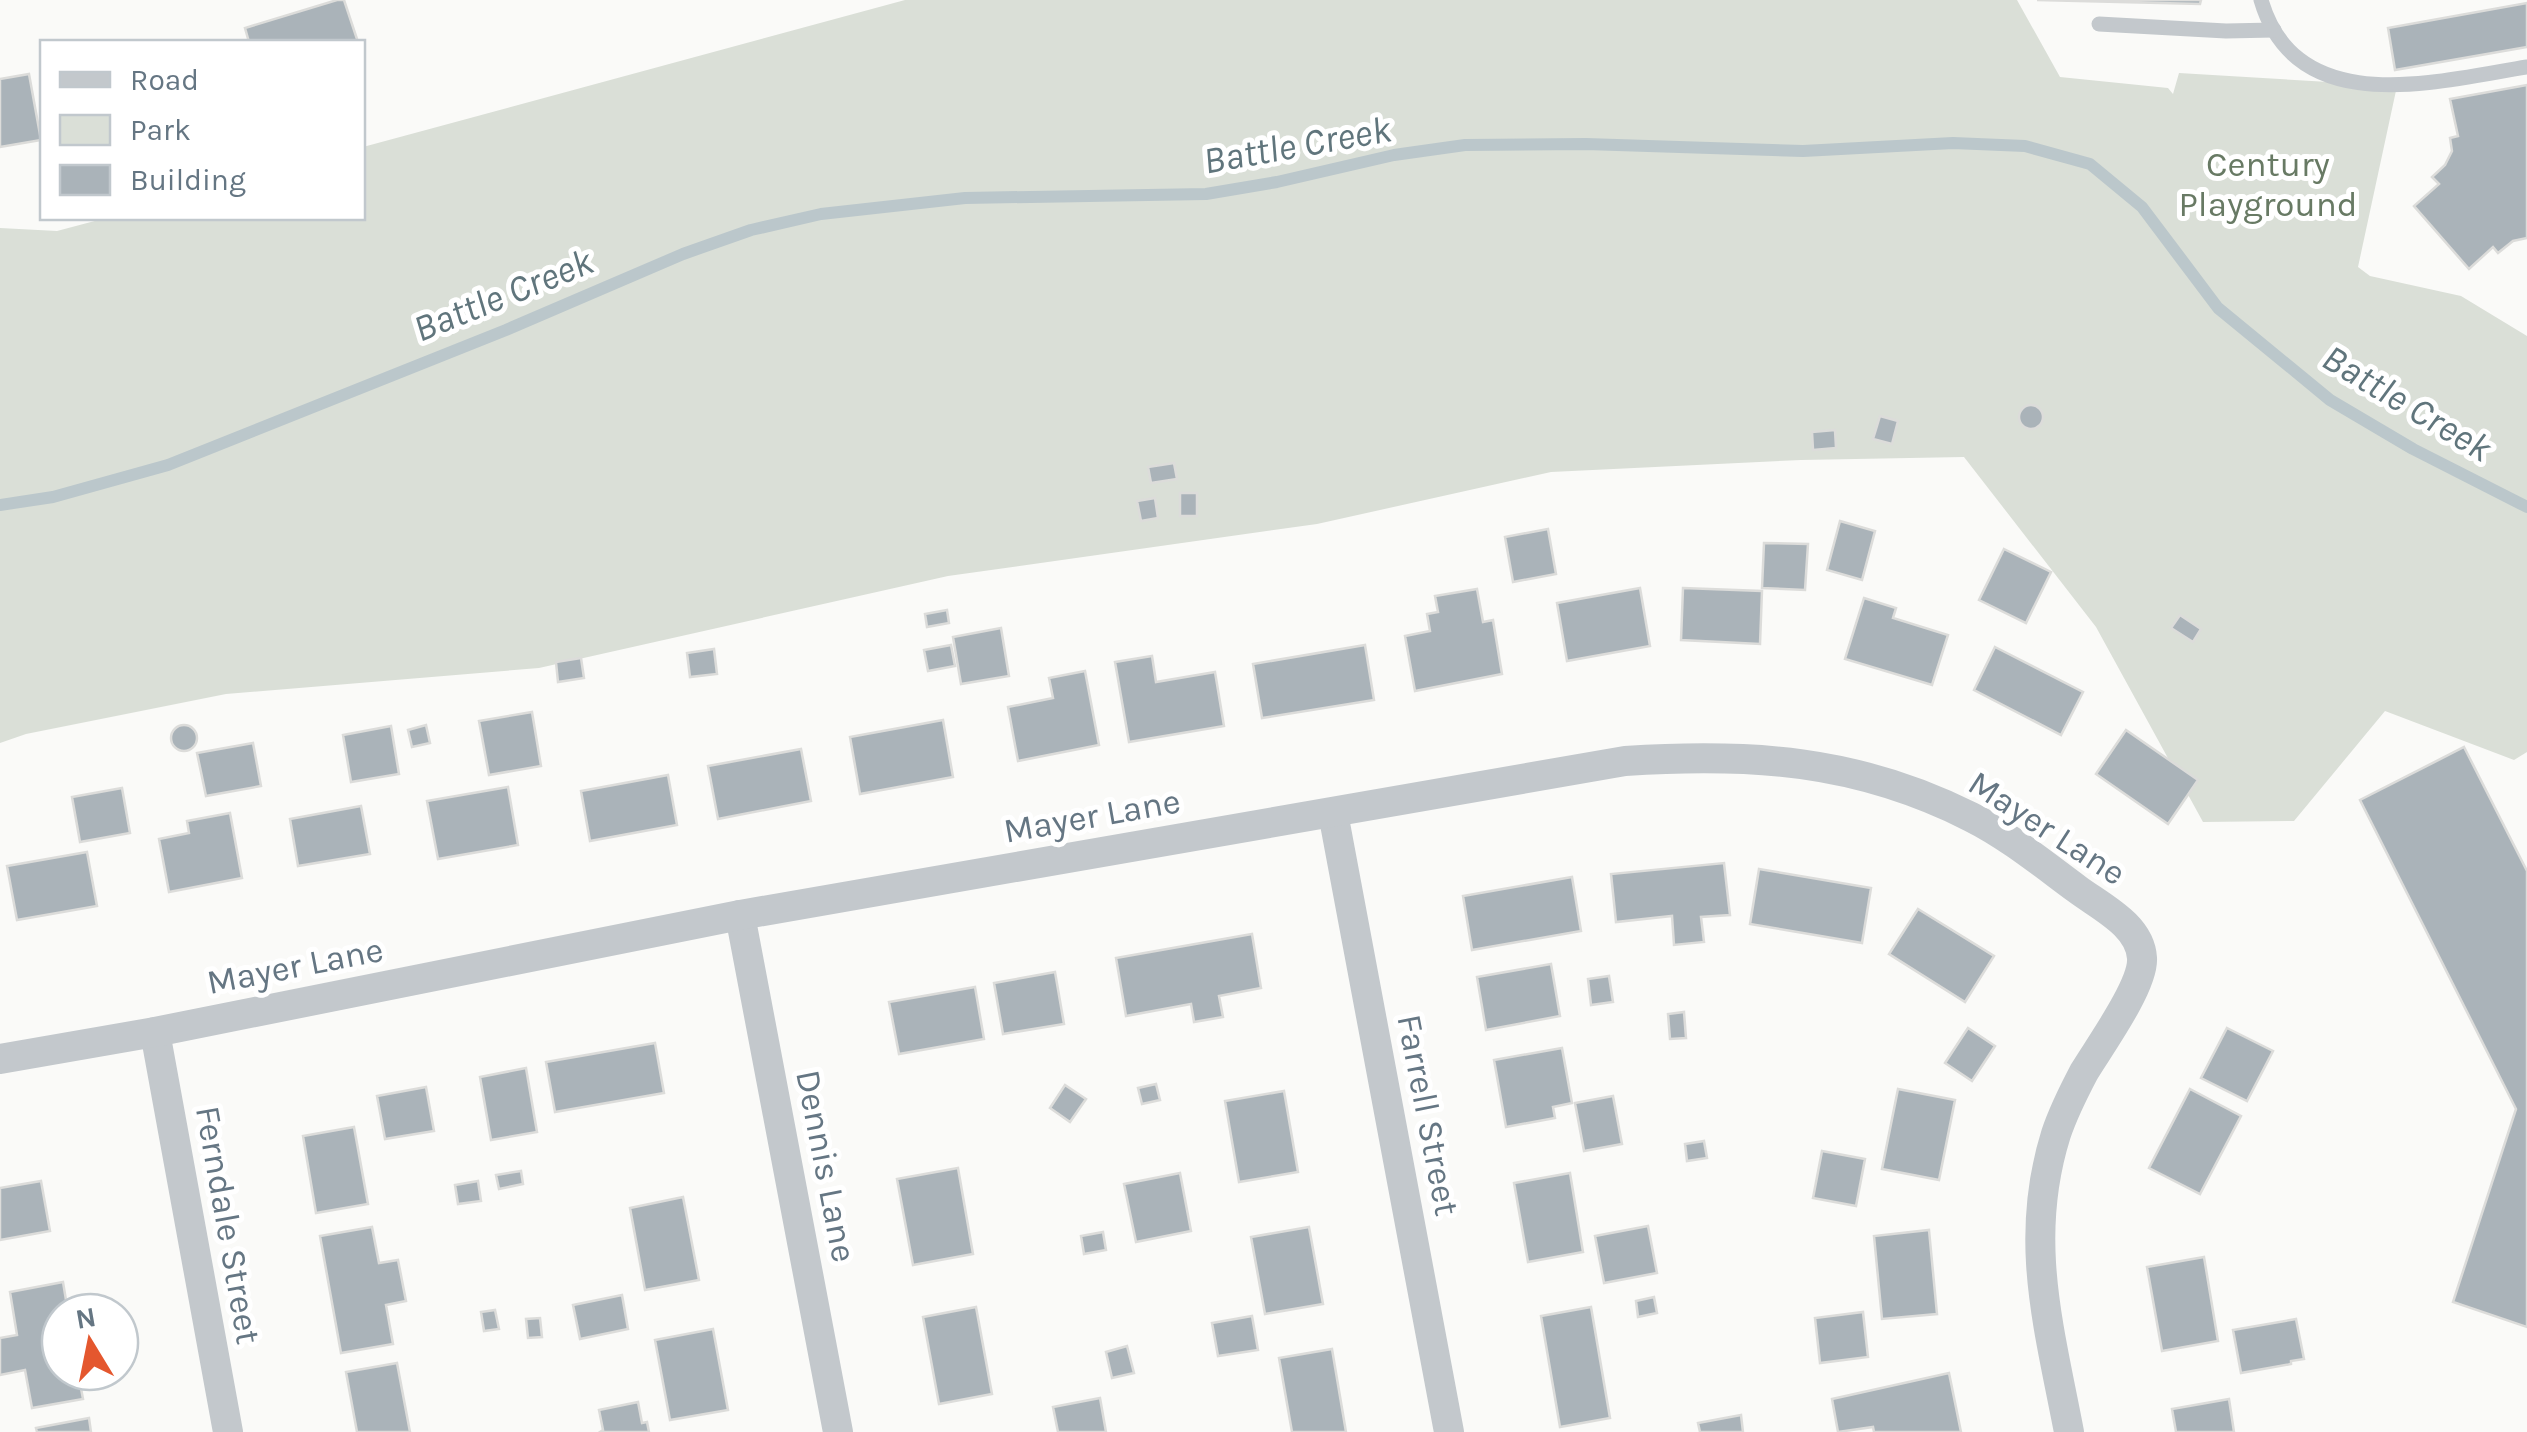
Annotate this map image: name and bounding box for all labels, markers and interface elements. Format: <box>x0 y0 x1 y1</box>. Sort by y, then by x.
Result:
legend <box>40 40 365 220</box>
text: Road <box>130 62 199 98</box>
water label: Battle Creek <box>1200 106 1395 184</box>
text: Park <box>130 112 191 148</box>
park label: Century Playground <box>2178 144 2358 225</box>
text: Building <box>130 162 246 198</box>
water label: Battle Creek <box>407 238 600 351</box>
water label: Battle Creek <box>2314 335 2501 472</box>
street label: Mayer Lane <box>1961 762 2133 894</box>
street label: Mayer Lane <box>1000 780 1184 852</box>
street label: Mayer Lane <box>203 929 387 1003</box>
street label: Farrell Street <box>1388 1011 1468 1219</box>
street label: Dennis Lane <box>787 1066 865 1266</box>
street label: Ferndale Street <box>187 1103 269 1347</box>
north arrow <box>40 1292 140 1392</box>
text: N <box>73 1300 98 1336</box>

